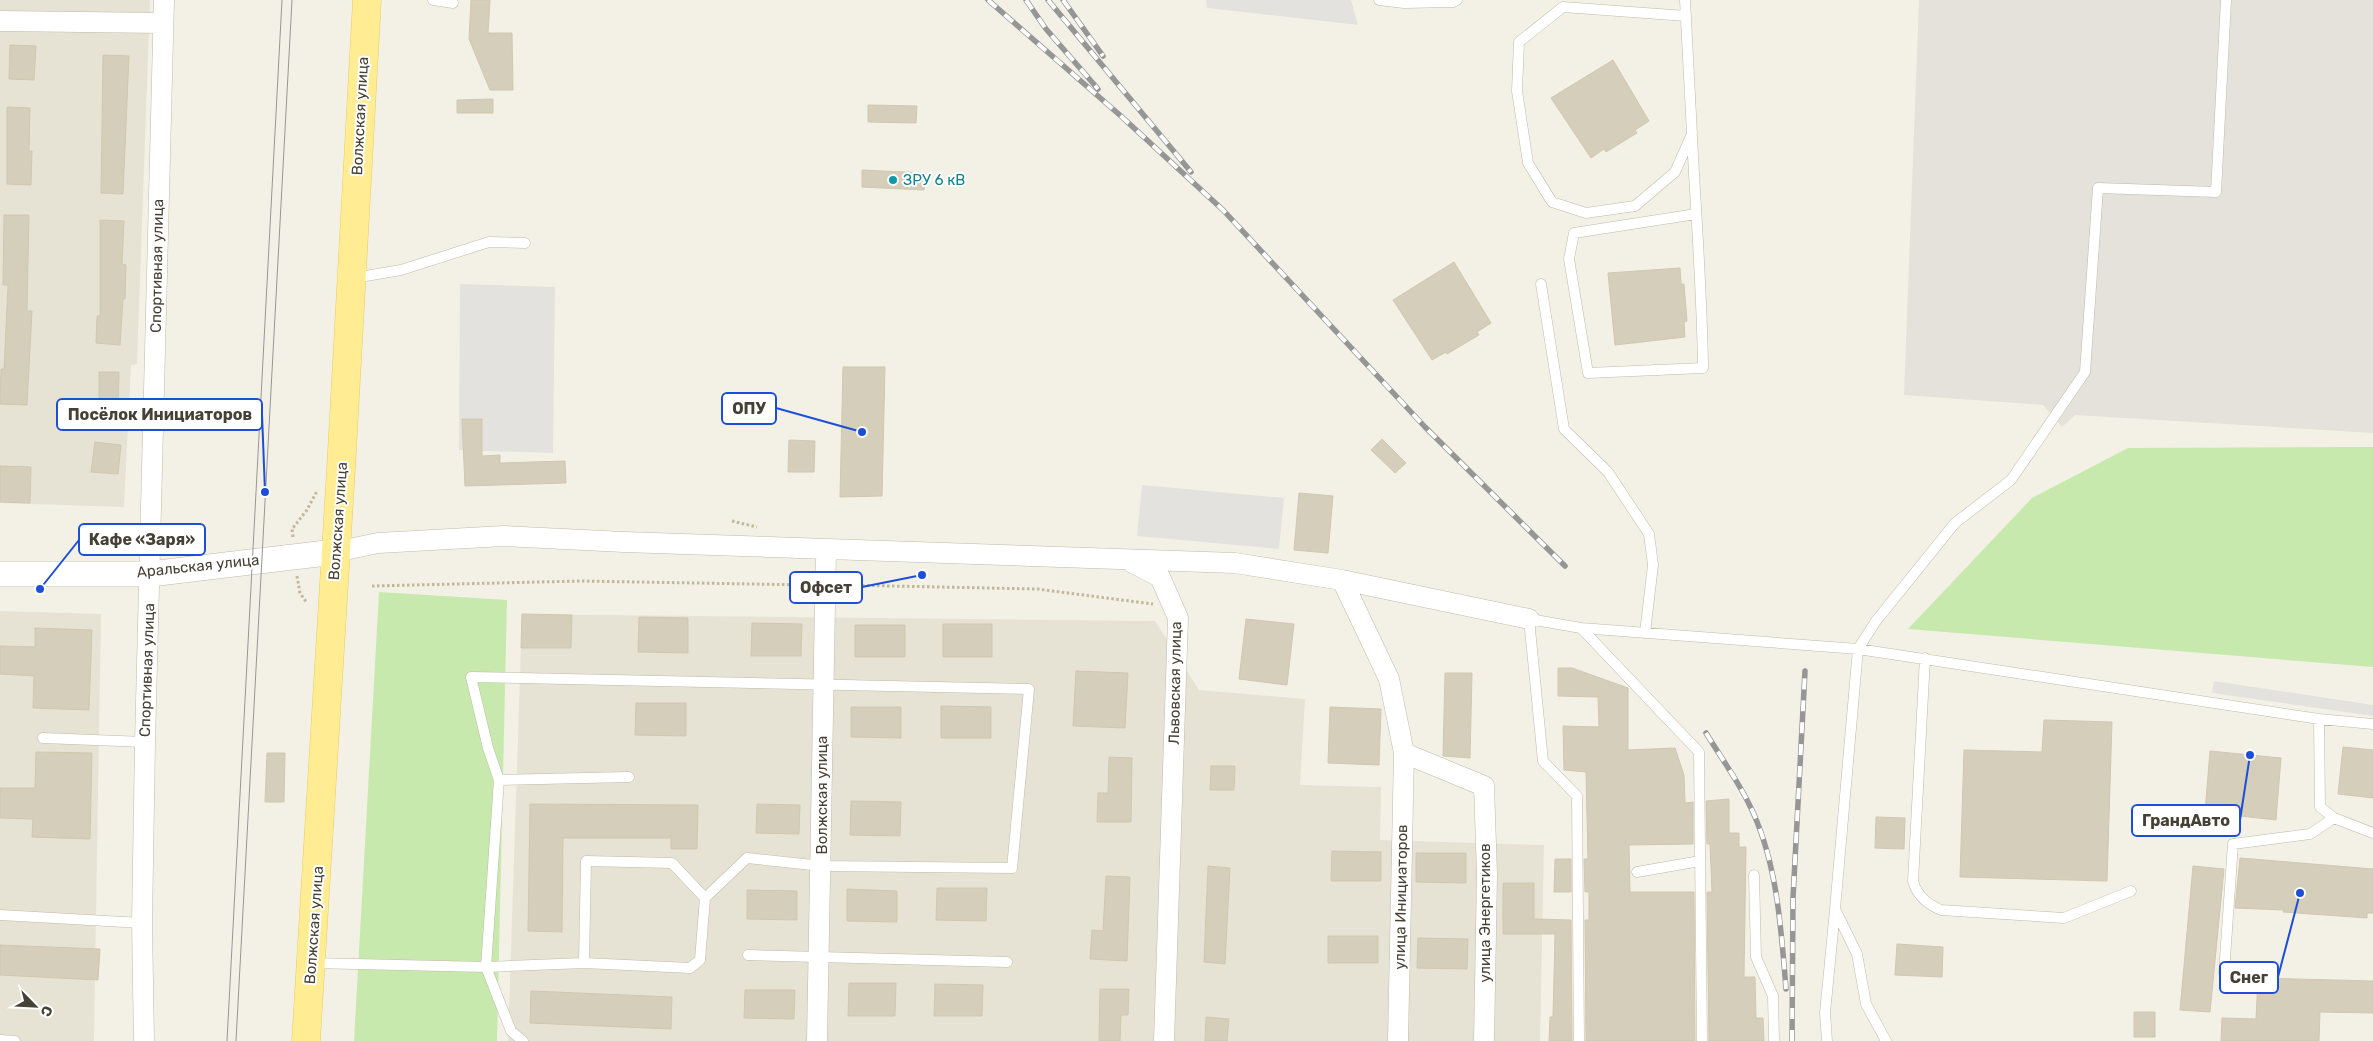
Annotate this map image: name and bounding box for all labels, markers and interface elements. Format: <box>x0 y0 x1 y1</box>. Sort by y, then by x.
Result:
street label: Волжская улица <box>348 56 372 176</box>
place label: ЗРУ 6 кВ <box>903 171 965 189</box>
marker: ЗРУ 6 кВ <box>887 174 899 186</box>
street label: Спортивная улица <box>147 199 167 333</box>
callout: ОПУ <box>722 393 776 424</box>
callout: Посёлок Инициаторов <box>57 399 262 430</box>
text: ОПУ <box>732 399 766 418</box>
text: Посёлок Инициаторов <box>68 405 252 424</box>
street label: Волжская улица <box>325 461 351 581</box>
callout: Кафе «Заря» <box>79 524 205 555</box>
text: Кафе «Заря» <box>89 530 195 549</box>
street label: Аральская улица <box>136 551 260 581</box>
callout: Офсет <box>790 572 862 603</box>
text: Офсет <box>800 578 852 597</box>
street label: Спортивная улица <box>136 603 158 737</box>
street label: Львовская улица <box>1165 621 1185 745</box>
street label: Волжская улица <box>813 736 831 854</box>
callout: ГрандАвто <box>2132 805 2240 836</box>
text: ГрандАвто <box>2142 811 2230 830</box>
street label: улица Инициаторов <box>1391 824 1411 970</box>
street label: улица Энергетиков <box>1476 843 1494 983</box>
street label: Волжская улица <box>301 865 327 985</box>
callout: Снег <box>2220 962 2278 993</box>
text: Снег <box>2230 968 2269 987</box>
north arrow <box>10 981 60 1031</box>
text: С <box>37 1003 56 1019</box>

